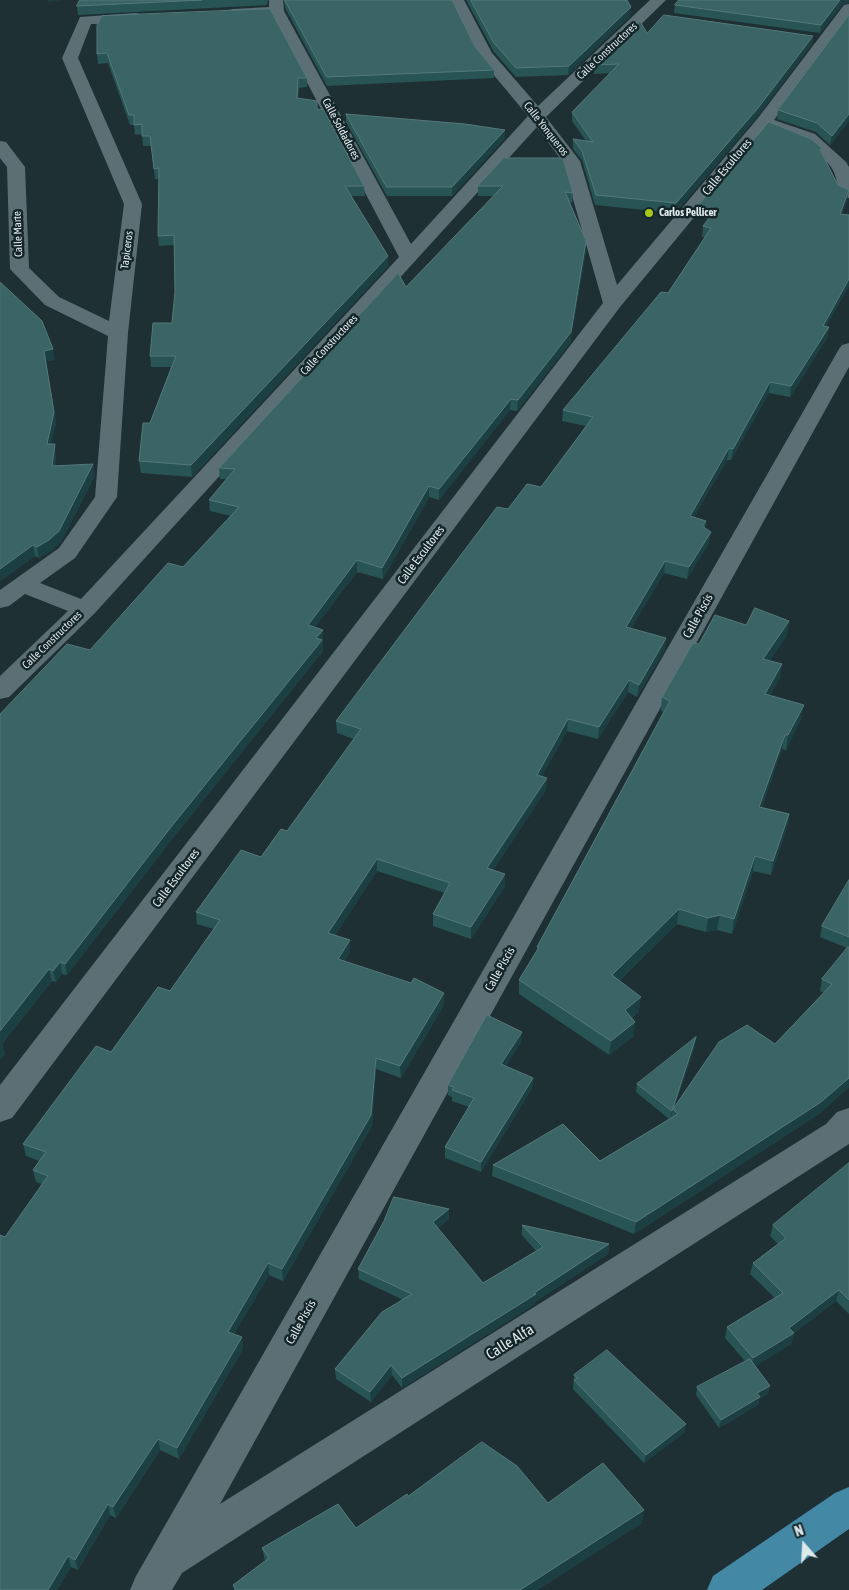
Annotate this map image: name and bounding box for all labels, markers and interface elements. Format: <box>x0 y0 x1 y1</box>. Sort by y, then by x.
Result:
street label: Calle Constructores <box>574 20 640 82</box>
street label: Calle Soldadores <box>319 96 363 162</box>
street label: Calle Yonqueros <box>521 99 571 159</box>
street label: Calle Escultores <box>699 136 755 198</box>
place label: Carlos Pellicer <box>659 206 717 220</box>
marker: Carlos Pellicer <box>643 207 655 219</box>
street label: Calle Marte <box>11 211 25 257</box>
street label: Tapiceros <box>118 230 136 270</box>
street label: Calle Constructores <box>298 312 360 378</box>
street label: Calle Escultores <box>394 523 448 587</box>
street label: Calle Piscis <box>680 591 716 641</box>
street label: Calle Constructores <box>19 608 85 672</box>
street label: Calle Escultores <box>149 846 203 910</box>
street label: Calle Piscis <box>482 944 518 994</box>
street label: Calle Piscis <box>283 1297 319 1347</box>
street label: Calle Alfa <box>483 1320 537 1364</box>
north arrow <box>779 1520 829 1570</box>
text: N <box>793 1522 806 1540</box>

